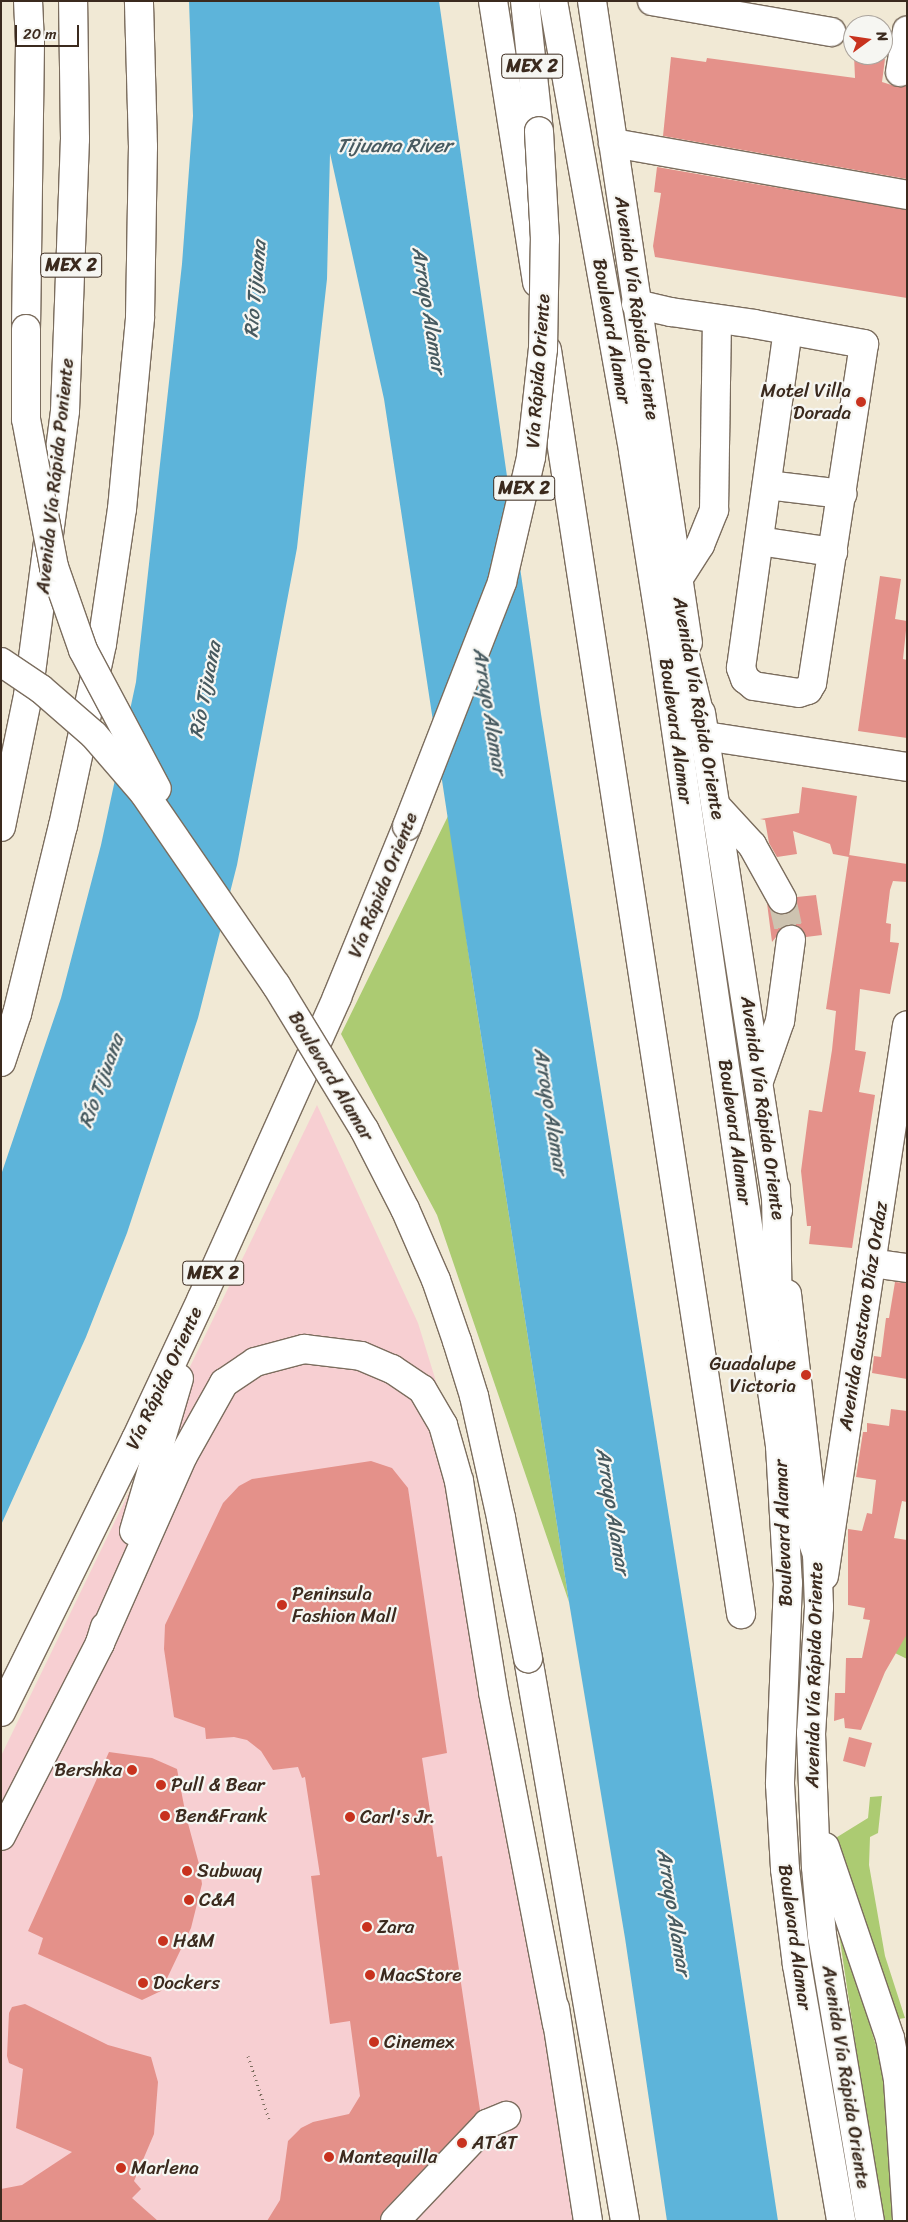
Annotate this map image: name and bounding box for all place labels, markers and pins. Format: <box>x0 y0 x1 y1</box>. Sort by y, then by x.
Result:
place label: Motel Villa Dorada <box>761 380 851 424</box>
marker: Motel Villa Dorada <box>855 396 867 408</box>
place label: Guadalupe Victoria <box>709 1353 796 1397</box>
marker: Guadalupe Victoria <box>800 1369 812 1381</box>
place label: Peninsula Fashion Mall <box>292 1583 396 1627</box>
marker: Peninsula Fashion Mall <box>276 1599 288 1611</box>
place label: Bershka <box>54 1759 122 1781</box>
marker: Bershka <box>126 1764 138 1776</box>
place label: Pull & Bear <box>171 1774 265 1796</box>
marker: Pull & Bear <box>155 1779 167 1791</box>
place label: Ben&Frank <box>175 1805 267 1827</box>
place label: Carl's Jr. <box>360 1806 435 1828</box>
marker: Ben&Frank <box>159 1810 171 1822</box>
marker: Carl's Jr. <box>344 1811 356 1823</box>
place label: Subway <box>197 1860 262 1882</box>
marker: Subway <box>181 1865 193 1877</box>
place label: C&A <box>199 1889 235 1911</box>
marker: C&A <box>183 1894 195 1906</box>
place label: Zara <box>377 1916 414 1938</box>
marker: Zara <box>361 1921 373 1933</box>
place label: H&M <box>173 1930 215 1952</box>
marker: H&M <box>157 1935 169 1947</box>
place label: MacStore <box>380 1964 461 1986</box>
marker: MacStore <box>364 1969 376 1981</box>
place label: Dockers <box>153 1972 220 1994</box>
marker: Dockers <box>137 1977 149 1989</box>
place label: Cinemex <box>384 2031 455 2053</box>
marker: Cinemex <box>368 2036 380 2048</box>
place label: AT&T <box>472 2132 517 2154</box>
marker: AT&T <box>456 2137 468 2149</box>
place label: Mantequilla <box>339 2146 437 2168</box>
marker: Mantequilla <box>323 2151 335 2163</box>
place label: Marlena <box>131 2157 199 2179</box>
marker: Marlena <box>115 2162 127 2174</box>

